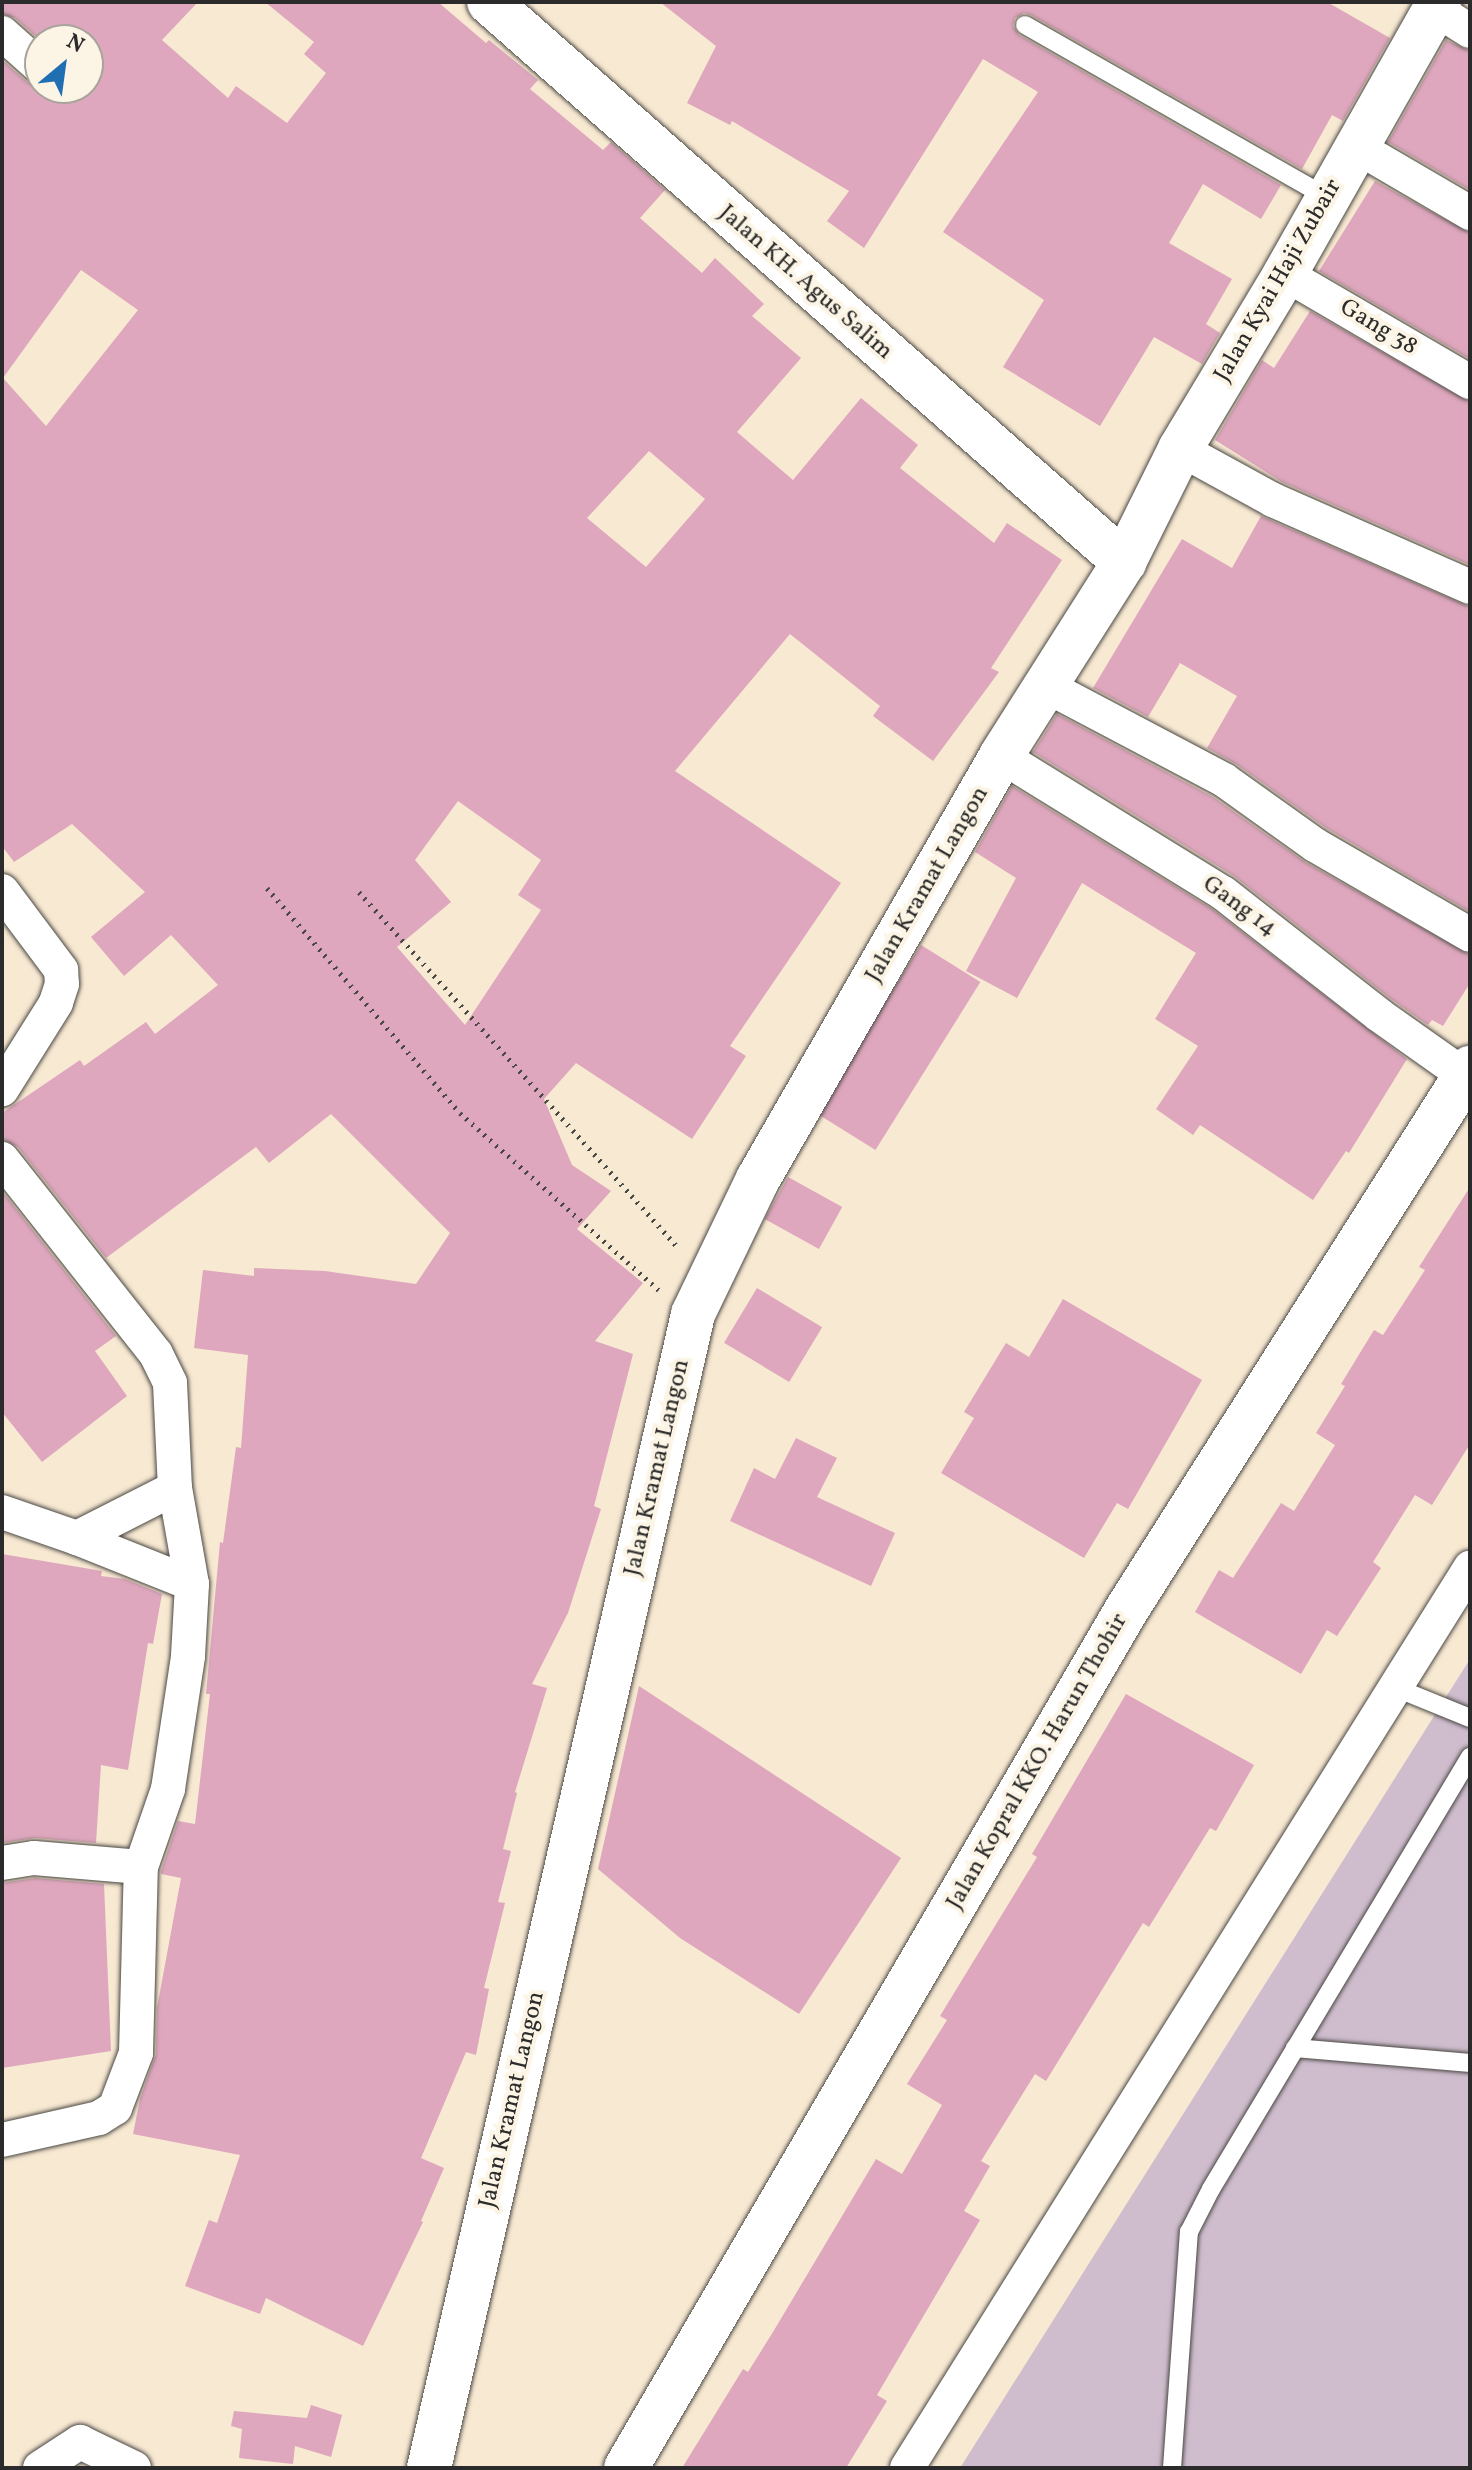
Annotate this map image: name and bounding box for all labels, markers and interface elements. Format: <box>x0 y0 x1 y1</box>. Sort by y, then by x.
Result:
north arrow <box>24 24 104 104</box>
text: N <box>60 27 89 62</box>
street label: Jalan Kyai Haji Zubair <box>1209 174 1349 388</box>
street label: Jalan KH. Agus Salim <box>712 199 898 367</box>
street label: Gang 38 <box>1334 294 1422 362</box>
street label: Jalan Kramat Langon <box>860 782 996 988</box>
street label: Gang 14 <box>1196 871 1282 943</box>
street label: Jalan Kramat Langon <box>619 1357 697 1579</box>
street label: Jalan Kopral KKO. Harun Thohir <box>941 1608 1135 1916</box>
street label: Jalan Kramat Langon <box>474 1989 552 2211</box>

